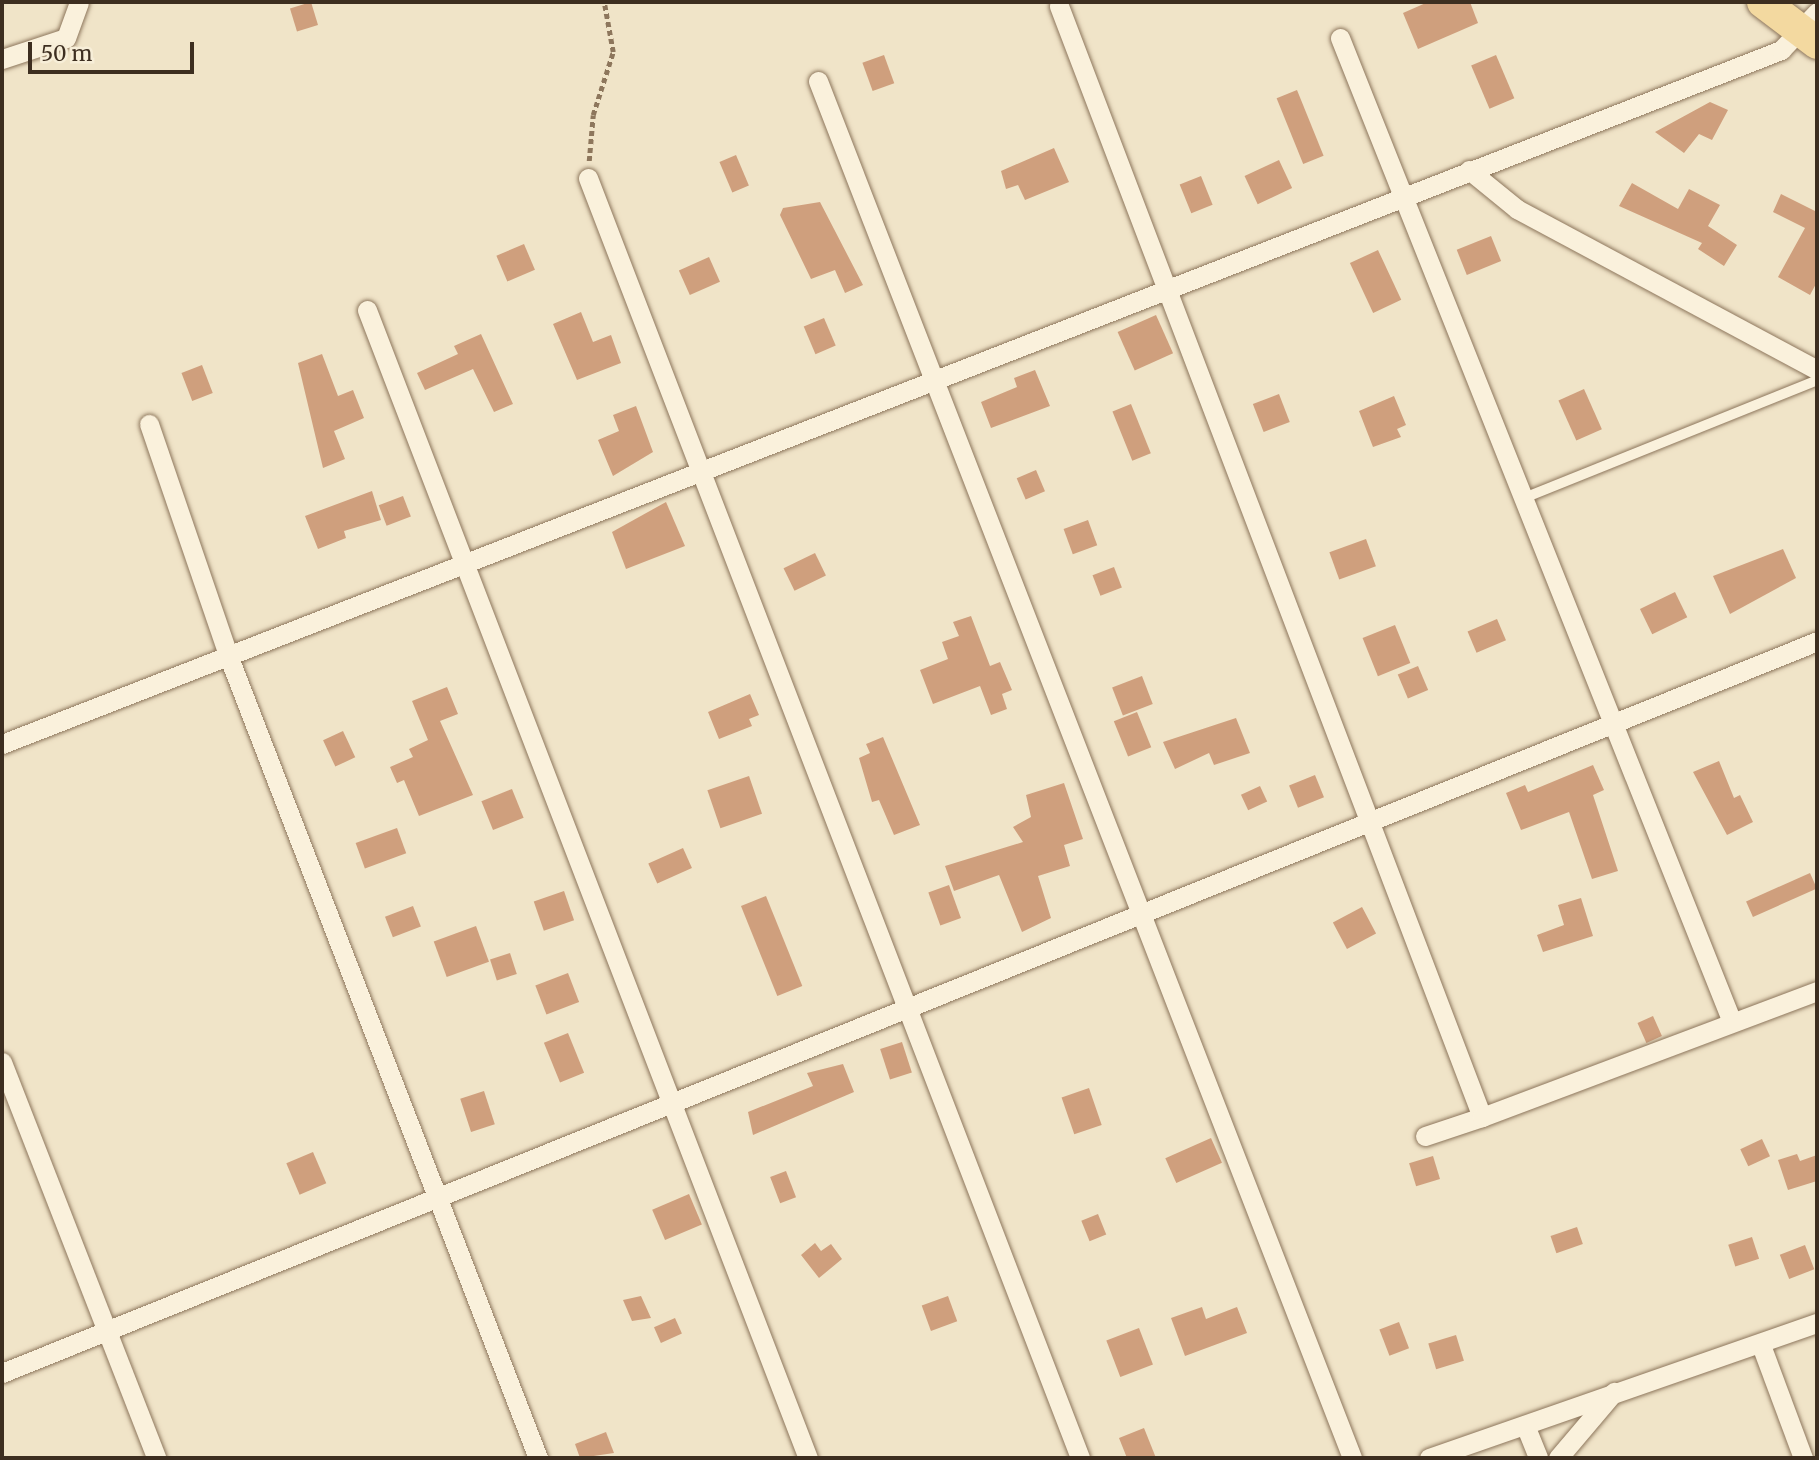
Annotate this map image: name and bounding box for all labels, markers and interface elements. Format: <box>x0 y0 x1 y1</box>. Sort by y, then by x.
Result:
scale bar <box>32 28 198 72</box>
text: 50 m <box>41 40 92 67</box>

